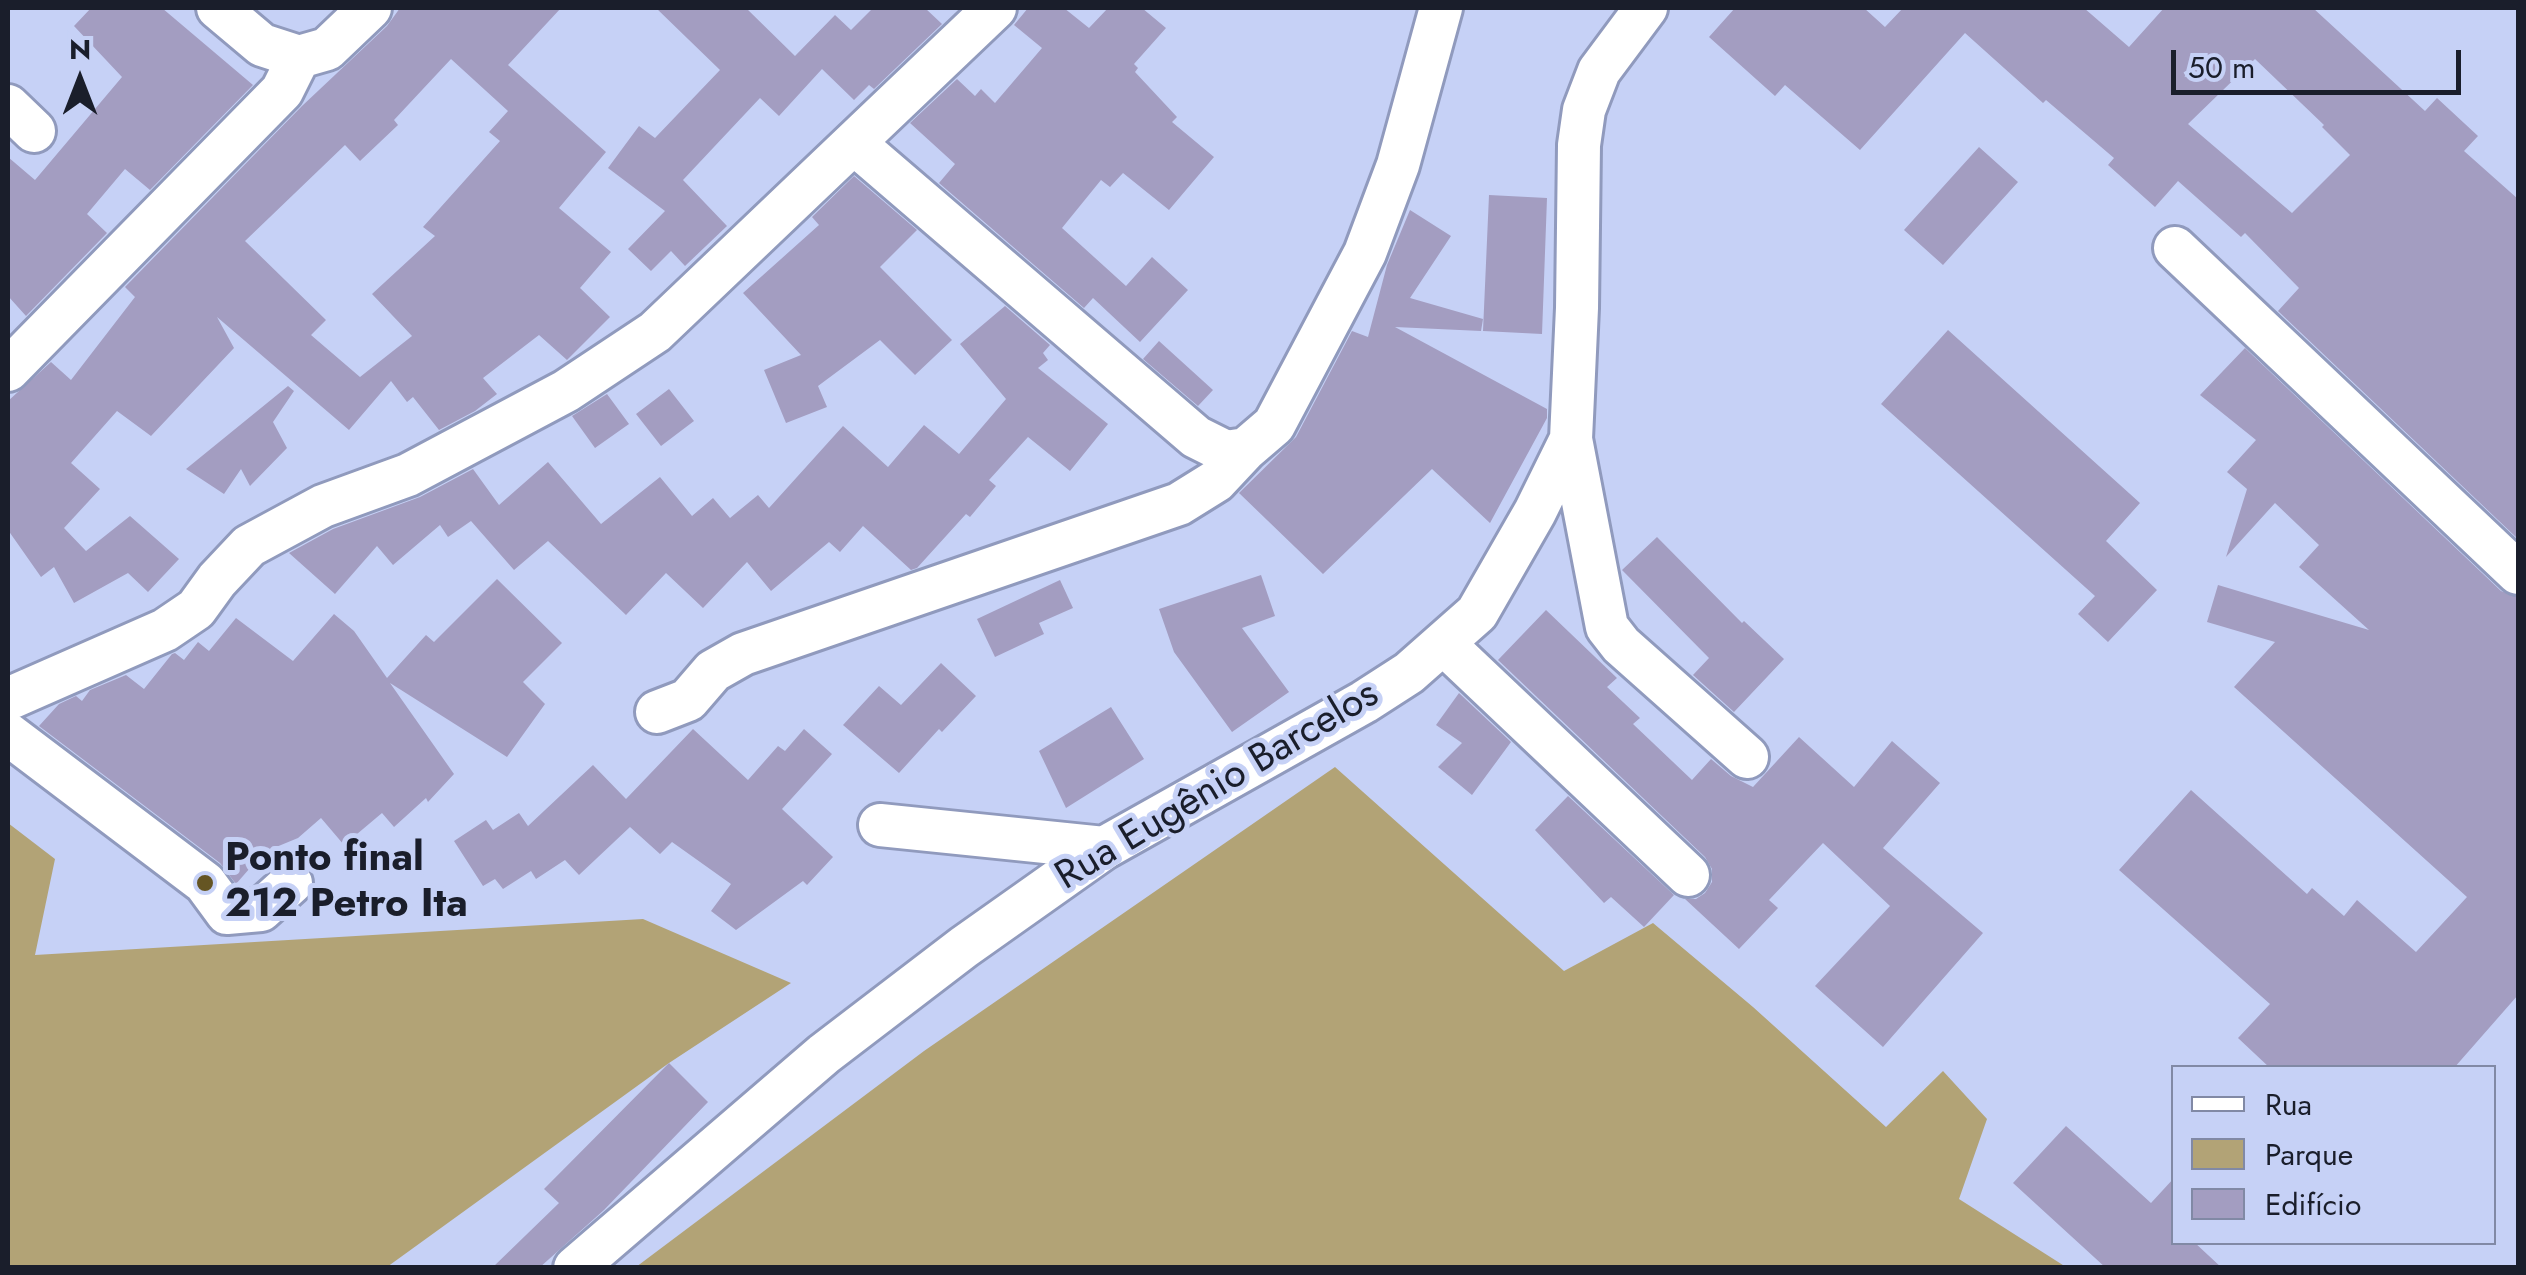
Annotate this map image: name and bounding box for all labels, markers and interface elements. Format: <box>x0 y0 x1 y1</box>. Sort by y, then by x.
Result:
text: N <box>69 29 91 70</box>
north arrow <box>30 30 130 130</box>
scale bar <box>2176 30 2466 92</box>
text: 50 m <box>2188 46 2255 89</box>
street label: Rua Eugênio Barcelos <box>1048 672 1388 902</box>
place label: Ponto final 212 Petro Ita <box>225 836 468 930</box>
marker: Ponto final 212 Petro Ita <box>194 872 216 894</box>
legend <box>2171 1065 2496 1245</box>
text: Rua <box>2265 1083 2312 1126</box>
text: Parque <box>2265 1133 2353 1176</box>
text: Edifício <box>2265 1183 2361 1226</box>

